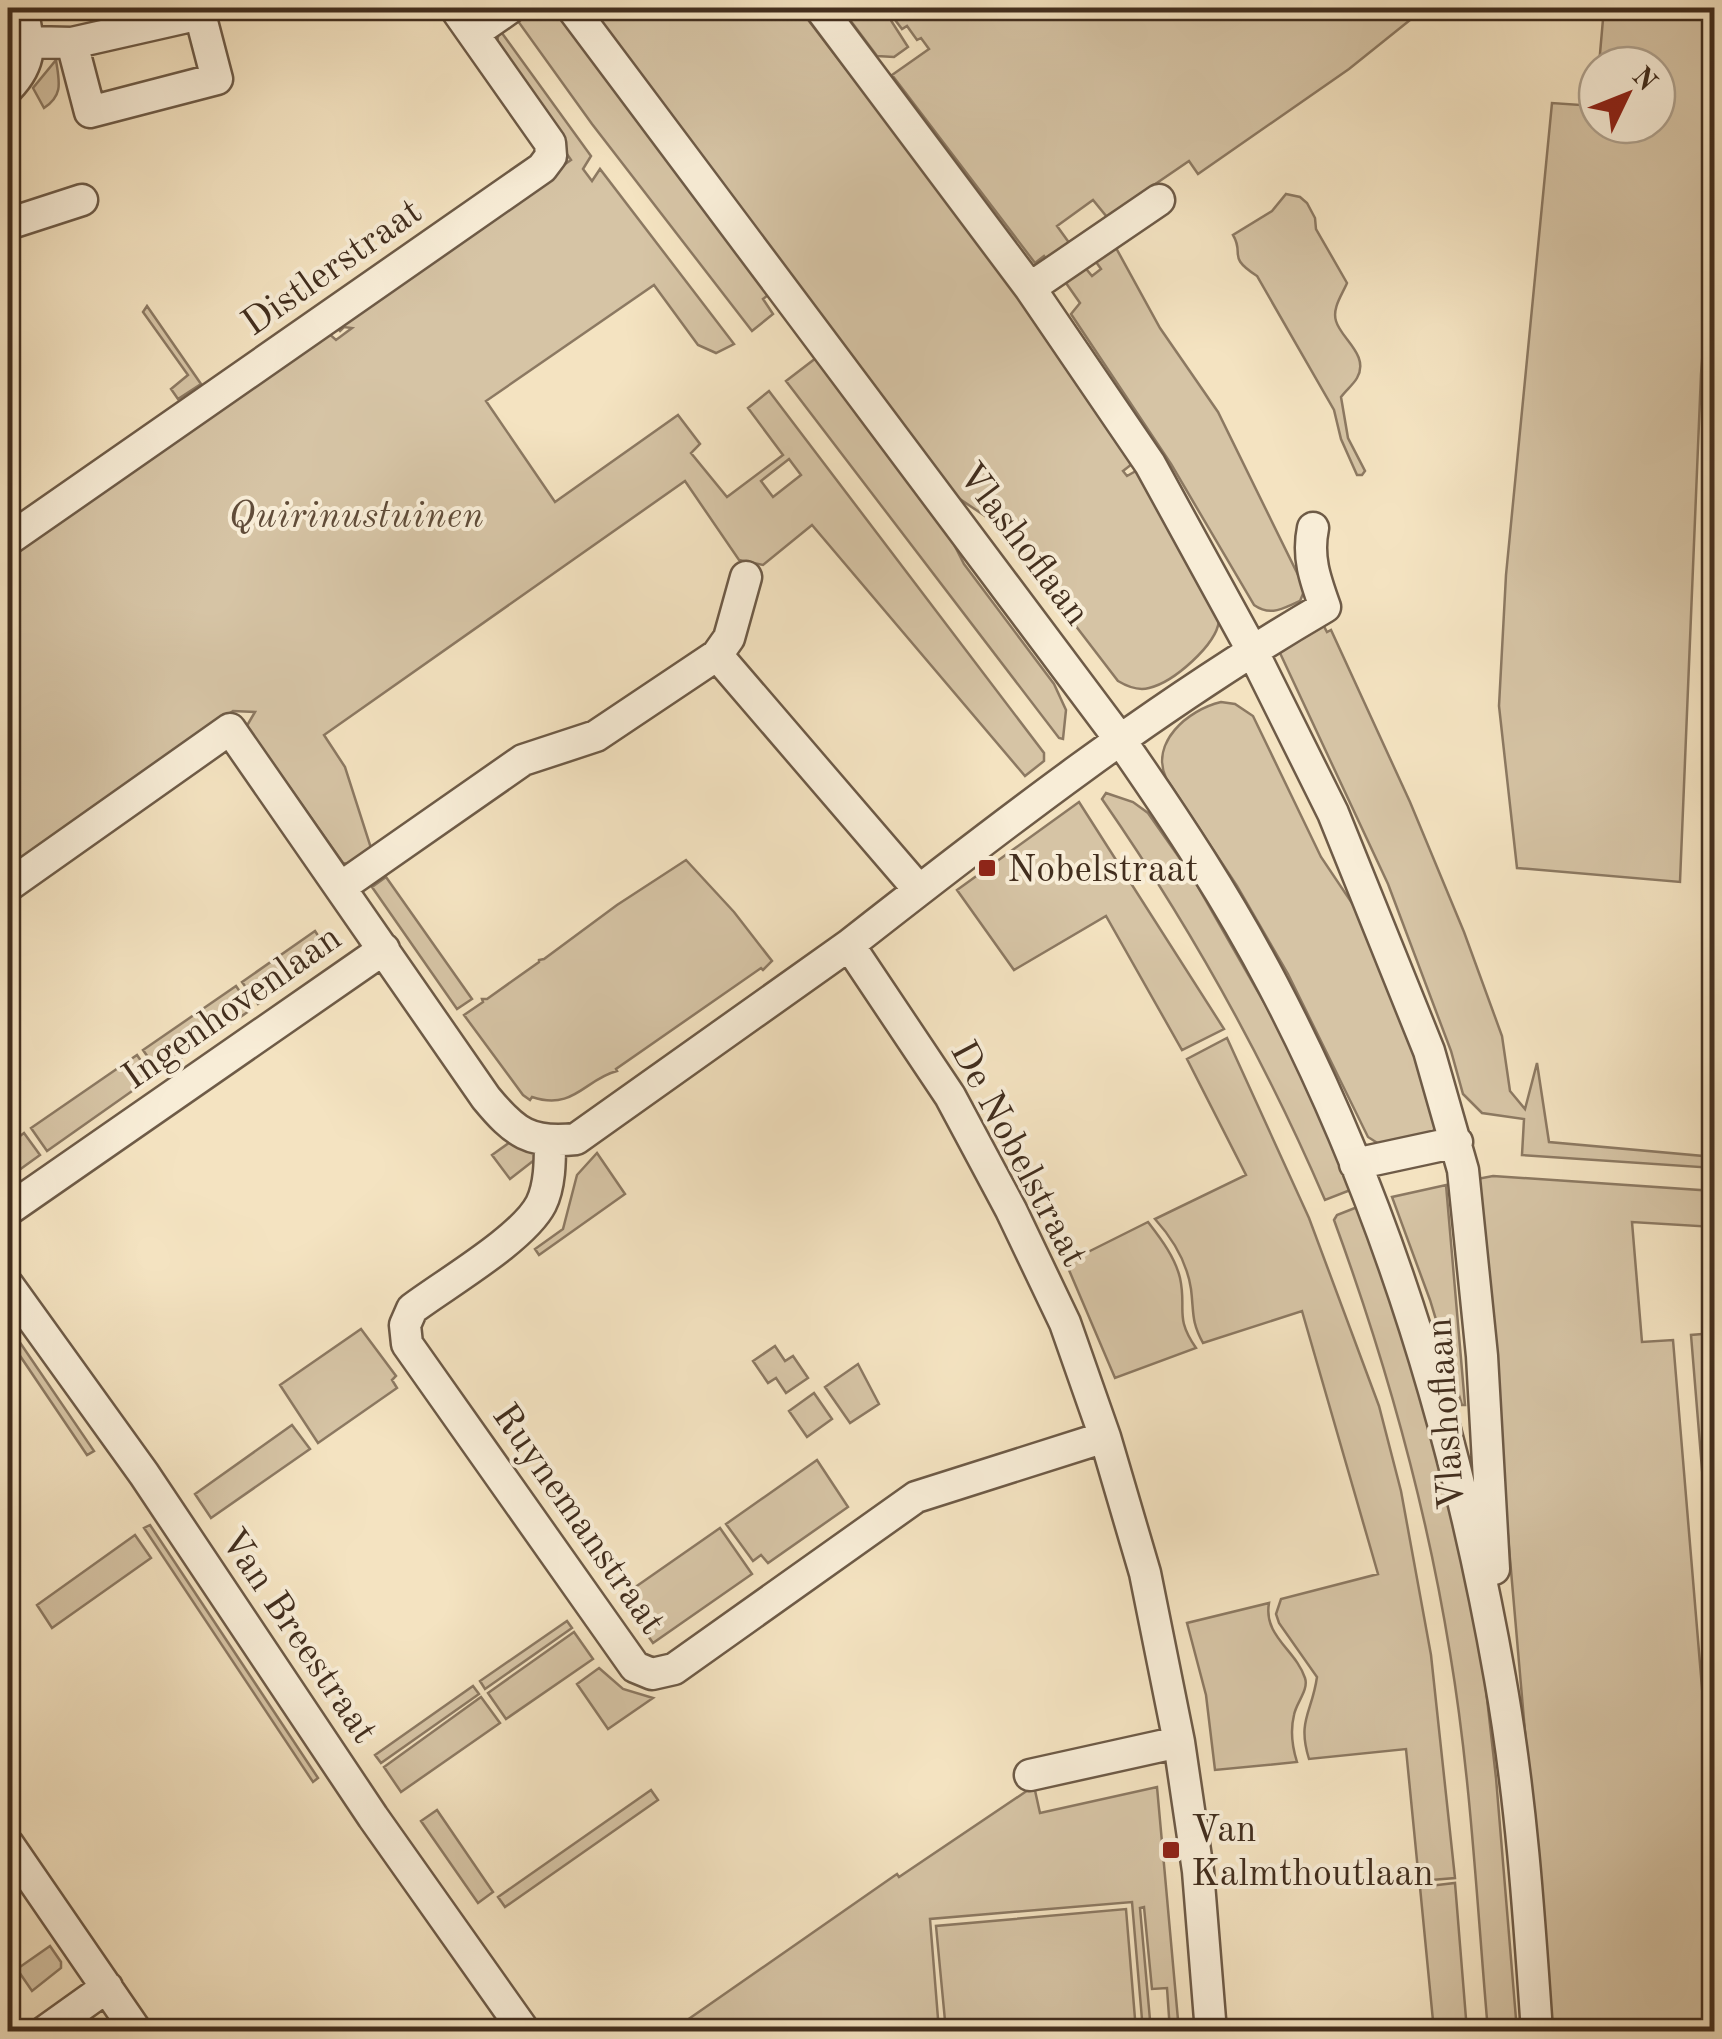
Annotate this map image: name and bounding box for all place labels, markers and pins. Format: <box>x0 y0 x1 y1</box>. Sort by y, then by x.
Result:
place label: Nobelstraat <box>1007 852 1199 890</box>
marker: Nobelstraat <box>976 857 998 879</box>
place label: Van Kalmthoutlaan <box>1191 1812 1434 1894</box>
marker: Van Kalmthoutlaan <box>1160 1839 1182 1861</box>

